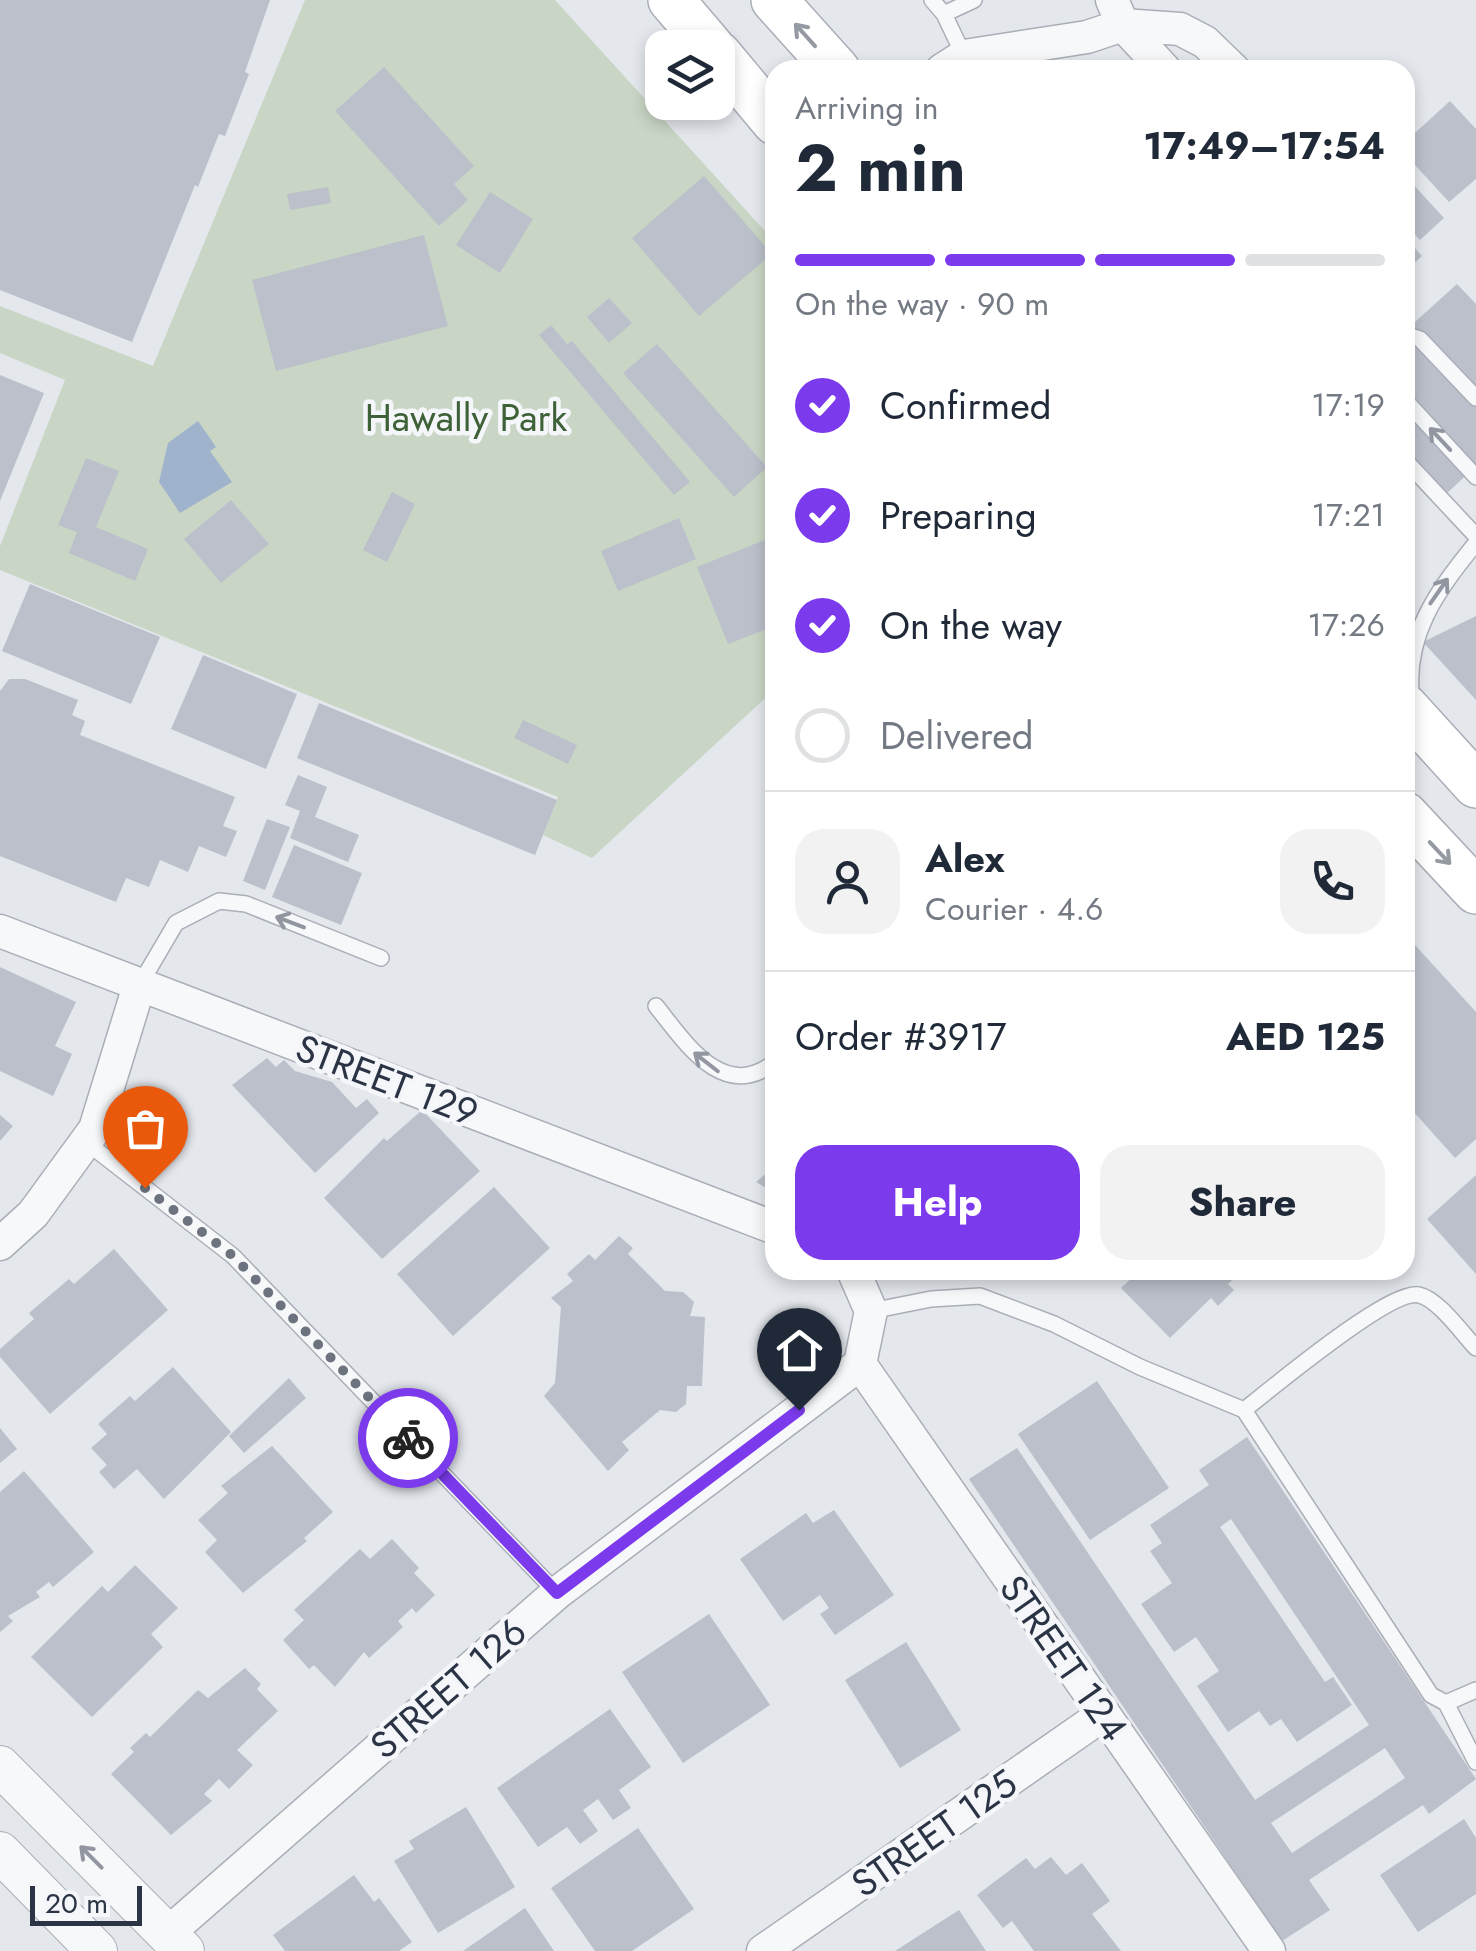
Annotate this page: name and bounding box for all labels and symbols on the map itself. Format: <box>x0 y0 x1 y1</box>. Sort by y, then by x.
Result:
one-way arrow <box>794 23 817 48</box>
park label: Hawally Park <box>365 390 568 445</box>
one-way arrow <box>1429 426 1453 452</box>
one-way arrow <box>1428 578 1449 606</box>
one-way arrow <box>1429 840 1452 865</box>
one-way arrow <box>275 912 306 930</box>
street label: STREET 129 <box>288 1020 486 1140</box>
one-way arrow <box>694 1052 720 1074</box>
pin <box>103 1086 188 1189</box>
pin <box>757 1308 842 1411</box>
courier <box>358 1388 458 1488</box>
street label: STREET 124 <box>987 1564 1141 1752</box>
street label: STREET 126 <box>358 1605 538 1771</box>
street label: STREET 125 <box>840 1756 1028 1910</box>
one-way arrow <box>79 1845 104 1870</box>
scale bar <box>30 1881 142 1926</box>

